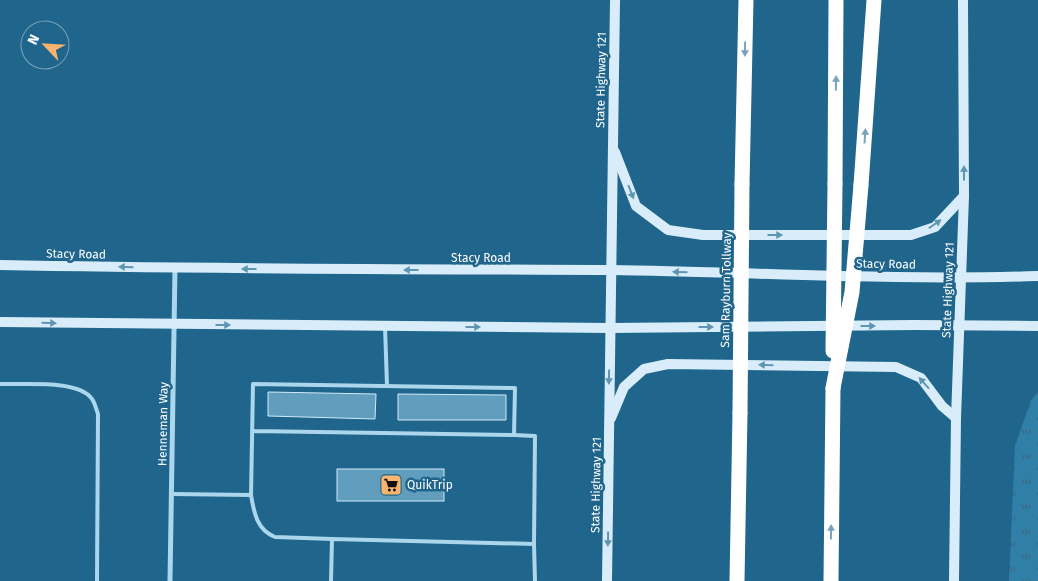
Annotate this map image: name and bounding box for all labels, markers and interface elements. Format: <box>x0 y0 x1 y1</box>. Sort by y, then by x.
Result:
north arrow <box>20 20 70 70</box>
text: N <box>24 32 43 48</box>
street label: State Highway 121 <box>593 32 609 128</box>
one-way arrow <box>741 41 749 57</box>
one-way arrow <box>832 75 840 91</box>
one-way arrow <box>861 128 869 144</box>
one-way arrow <box>960 164 968 180</box>
one-way arrow <box>627 185 635 199</box>
one-way arrow <box>928 219 942 229</box>
one-way arrow <box>767 231 783 239</box>
street label: Sam Rayburn Tollway <box>718 232 734 348</box>
street label: State Highway 121 <box>939 242 957 338</box>
street label: Stacy Road <box>46 246 106 262</box>
street label: Stacy Road <box>451 251 511 265</box>
street label: Stacy Road <box>856 256 916 272</box>
one-way arrow <box>118 263 134 271</box>
one-way arrow <box>240 265 256 273</box>
one-way arrow <box>403 266 419 274</box>
one-way arrow <box>671 268 687 276</box>
one-way arrow <box>41 319 57 327</box>
one-way arrow <box>216 321 232 329</box>
one-way arrow <box>860 321 876 329</box>
one-way arrow <box>466 323 482 331</box>
one-way arrow <box>698 323 714 331</box>
one-way arrow <box>758 361 774 369</box>
one-way arrow <box>605 369 613 385</box>
one-way arrow <box>918 376 929 389</box>
street label: Henneman Way <box>155 382 171 466</box>
street label: State Highway 121 <box>588 437 604 533</box>
supermarket icon: QuikTrip <box>379 473 403 497</box>
place label: QuikTrip <box>407 478 453 492</box>
one-way arrow <box>827 524 835 540</box>
one-way arrow <box>603 531 611 547</box>

